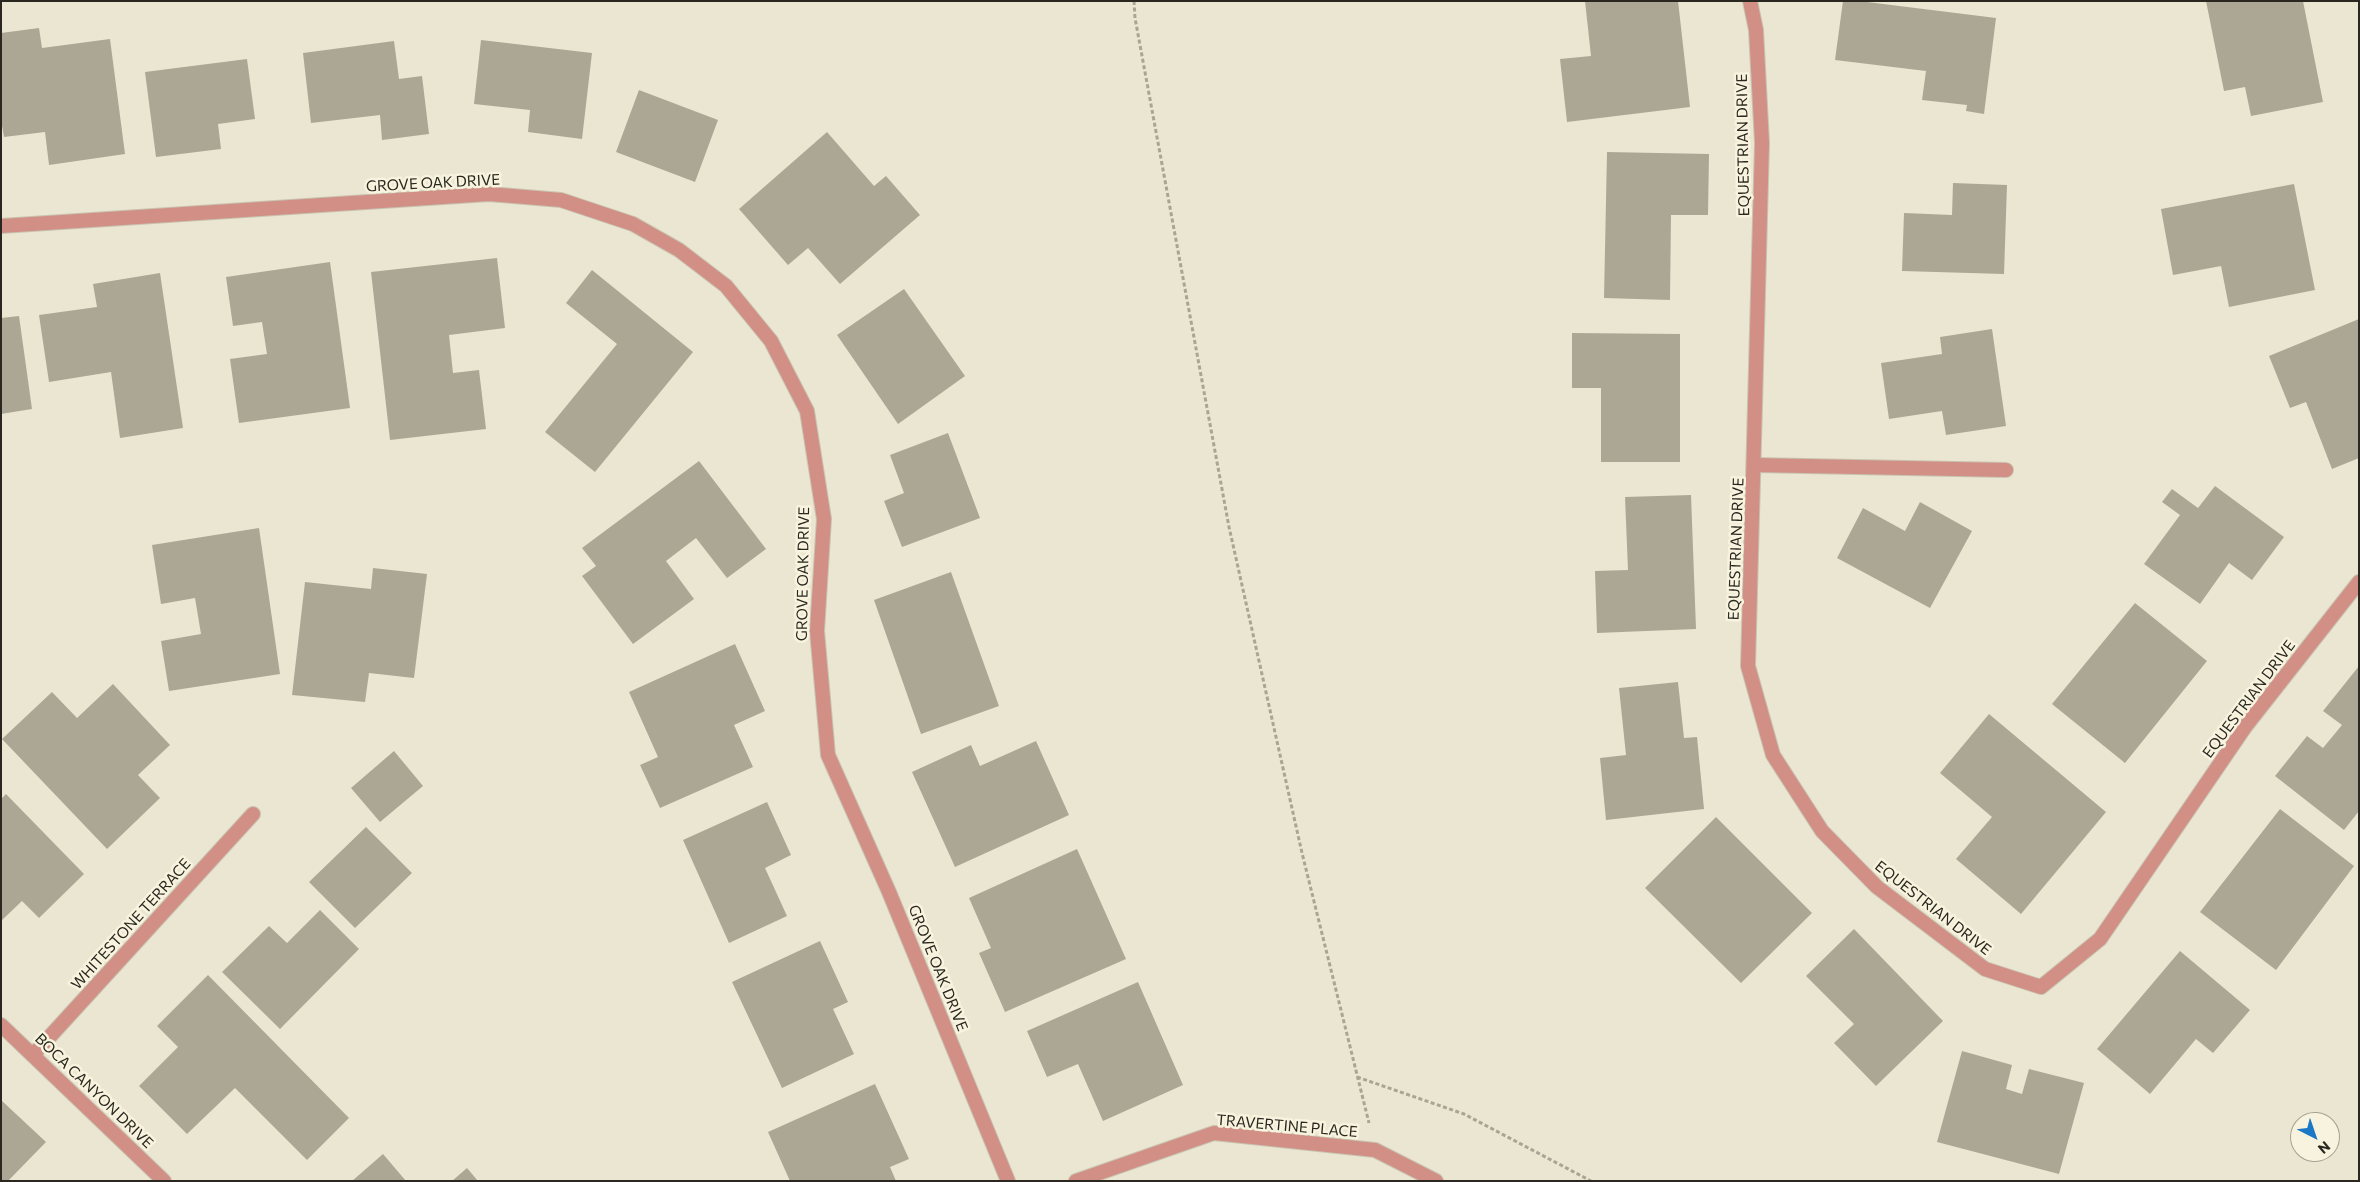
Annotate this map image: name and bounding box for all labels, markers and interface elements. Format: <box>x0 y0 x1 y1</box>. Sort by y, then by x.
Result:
street label: EQUESTRIAN DRIVE <box>1733 74 1753 216</box>
street label: GROVE OAK DRIVE <box>365 170 501 196</box>
street label: EQUESTRIAN DRIVE <box>1725 477 1747 621</box>
street label: GROVE OAK DRIVE <box>793 507 813 641</box>
street label: EQUESTRIAN DRIVE <box>2199 637 2299 761</box>
street label: WHITESTONE TERRACE <box>67 855 195 993</box>
street label: EQUESTRIAN DRIVE <box>1871 857 1995 959</box>
street label: GROVE OAK DRIVE <box>904 902 972 1034</box>
street label: BOCA CANYON DRIVE <box>31 1030 157 1152</box>
street label: TRAVERTINE PLACE <box>1216 1111 1358 1141</box>
north arrow <box>2290 1112 2340 1162</box>
text: N <box>2315 1138 2334 1158</box>

